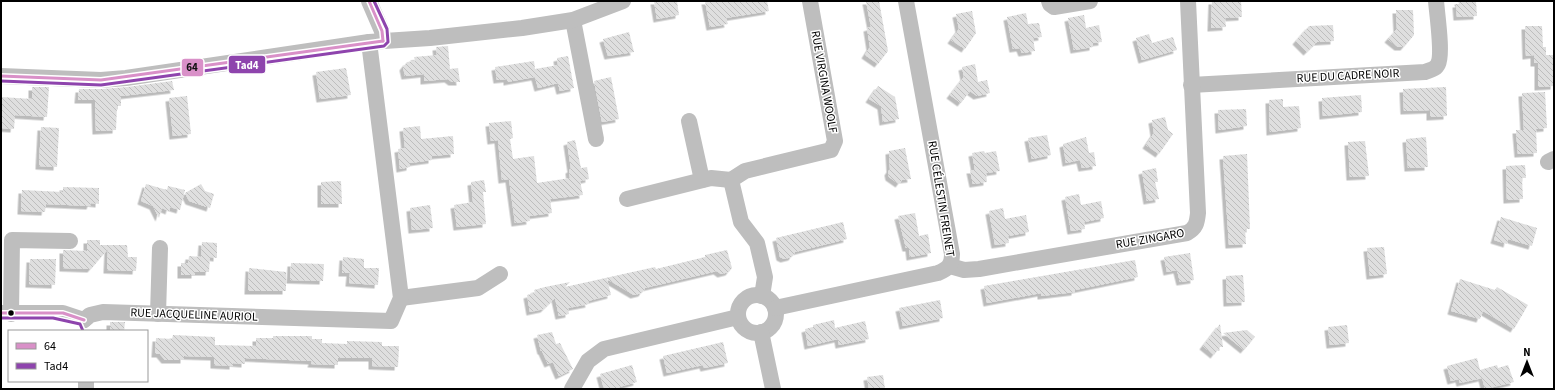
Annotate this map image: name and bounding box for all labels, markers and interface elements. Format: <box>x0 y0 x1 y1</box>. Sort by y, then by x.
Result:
street label: RUE VIRGINA WOOLF <box>807 29 841 135</box>
line badge: Tad4 <box>228 55 266 74</box>
line badge: 64 <box>181 58 204 77</box>
text: Tad4 <box>235 58 259 73</box>
text: 64 <box>186 60 198 75</box>
street label: RUE DU CADRE NOIR <box>1296 65 1400 87</box>
street label: RUE CÉLESTIN FREINET <box>923 140 959 259</box>
street label: RUE ZINGARO <box>1114 225 1186 253</box>
street label: RUE JACQUELINE AURIOL <box>130 304 258 326</box>
unlabelled marker <box>6 308 16 318</box>
legend <box>8 330 148 382</box>
text: 64 <box>44 338 56 355</box>
north arrow <box>1507 342 1547 382</box>
text: N <box>1523 345 1531 360</box>
text: Tad4 <box>44 358 68 375</box>

